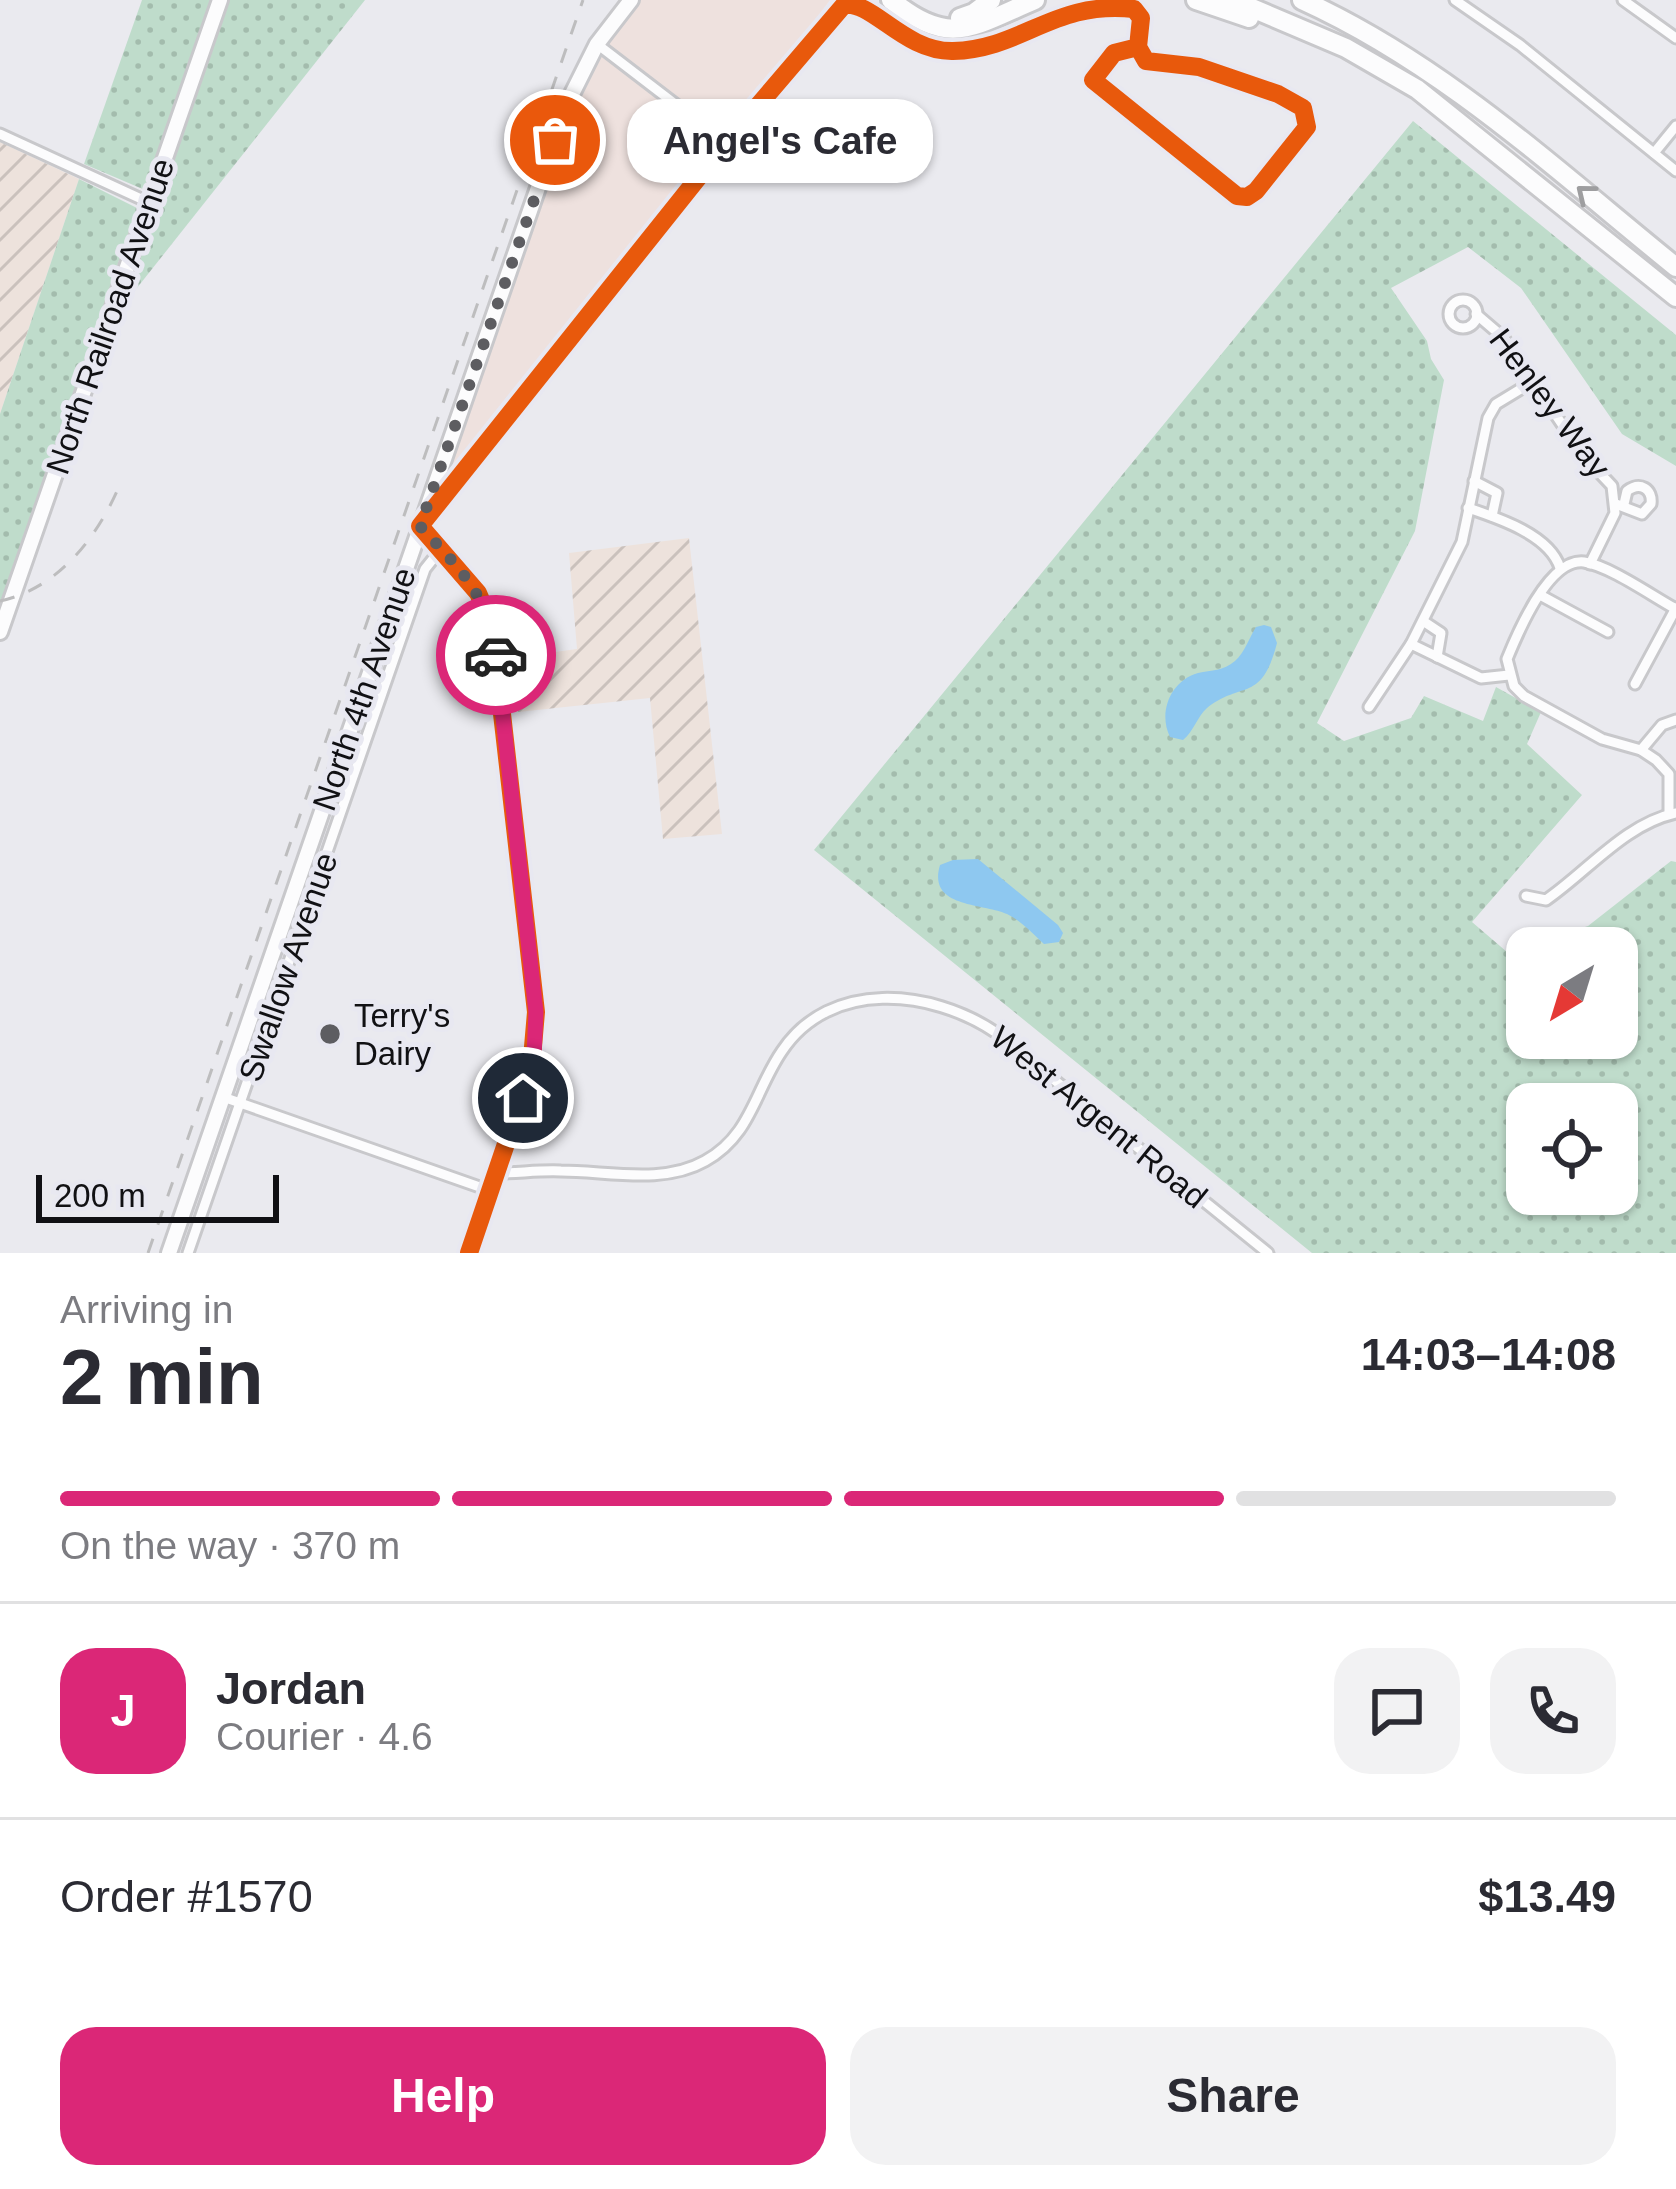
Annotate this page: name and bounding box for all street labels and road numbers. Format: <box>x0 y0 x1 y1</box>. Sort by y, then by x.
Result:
street label: North Railroad Avenue <box>39 153 181 479</box>
street label: Henley Way <box>1482 321 1618 485</box>
street label: North 4th Avenue <box>305 563 423 815</box>
street label: Swallow Avenue <box>231 848 345 1086</box>
street label: West Argent Road <box>984 1019 1214 1215</box>

